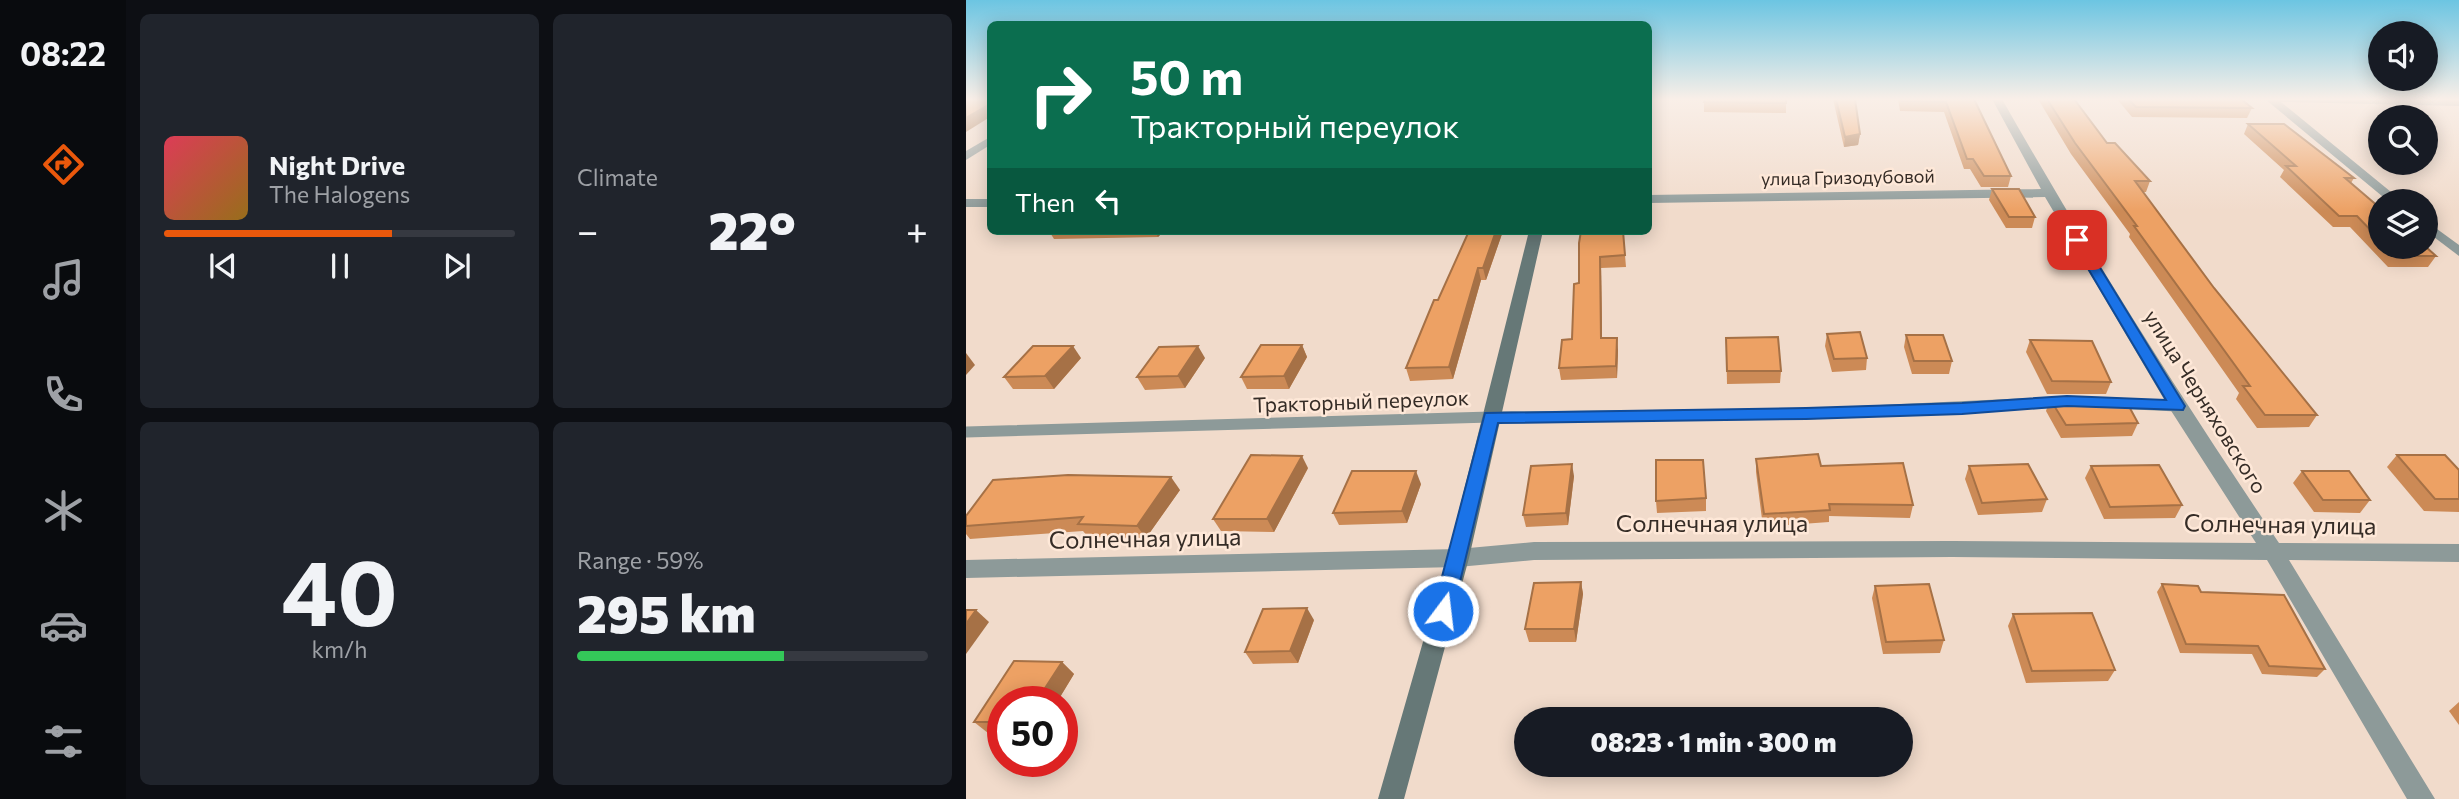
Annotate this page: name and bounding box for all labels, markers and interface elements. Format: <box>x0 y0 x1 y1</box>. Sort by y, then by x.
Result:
map controls <box>2368 21 2438 259</box>
button: sound <box>2368 21 2438 91</box>
text: 08:22 <box>20 33 106 73</box>
text: 50 m <box>1130 45 1243 105</box>
icon: right <box>1015 49 1106 140</box>
text: Тракторный переулок <box>1130 105 1459 145</box>
button: search <box>2368 105 2438 175</box>
icon: directions <box>39 140 88 189</box>
text: Night Drive <box>269 149 405 180</box>
text: Climate <box>577 163 658 191</box>
street label: улица Гризодубовой <box>1761 164 1935 190</box>
text: The Halogens <box>269 180 410 208</box>
icon: left <box>1089 182 1127 220</box>
text: Then <box>1015 186 1075 217</box>
button: layers <box>2368 189 2438 259</box>
text: 22° <box>708 197 796 261</box>
text: − <box>577 206 599 253</box>
text: + <box>906 206 928 253</box>
pin <box>2047 210 2107 270</box>
icon: arrive <box>2058 221 2096 259</box>
icon: previous <box>204 247 242 285</box>
icon: pause <box>321 247 359 285</box>
icon: next <box>438 247 476 285</box>
icon: music <box>39 255 88 304</box>
street label: улица Черняховского <box>2140 305 2273 498</box>
icon: phone <box>39 370 88 419</box>
street label: Тракторный переулок <box>1253 384 1469 417</box>
icon: climate <box>39 486 88 535</box>
street label: Солнечная улица <box>2184 507 2377 540</box>
street label: Солнечная улица <box>1616 508 1808 537</box>
street label: Солнечная улица <box>1048 521 1241 554</box>
text: 40 <box>281 533 398 645</box>
text: Range · 59% <box>577 546 704 574</box>
position arrow <box>1406 574 1480 648</box>
text: 295 km <box>577 580 756 644</box>
icon: car <box>39 601 88 650</box>
text: km/h <box>312 635 367 663</box>
speed limit sign: 50 <box>987 686 1078 777</box>
icon: filters <box>39 717 88 766</box>
text: 08:23 · 1 min · 300 m <box>1590 726 1837 757</box>

